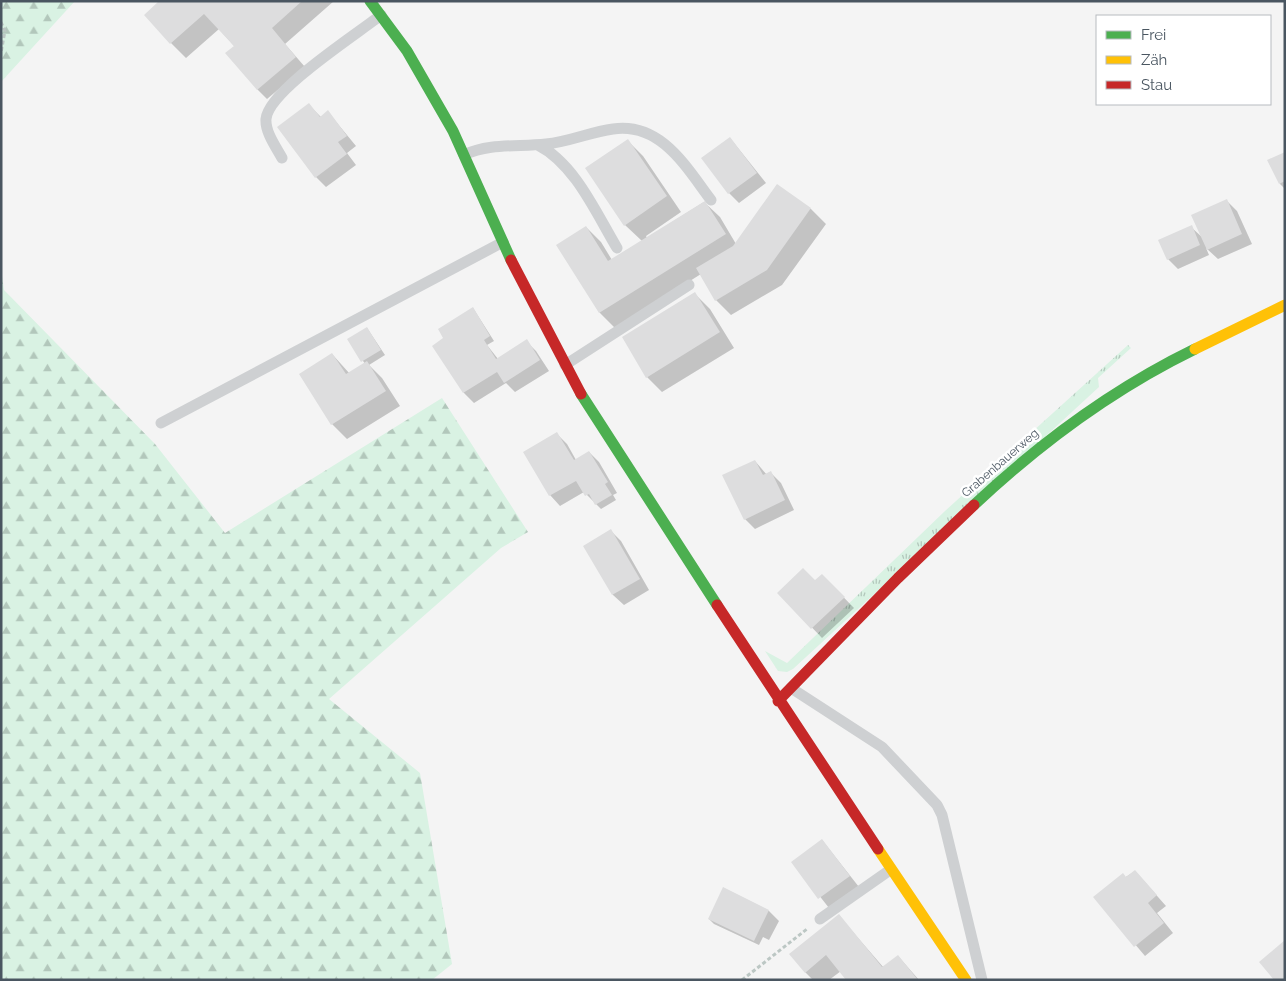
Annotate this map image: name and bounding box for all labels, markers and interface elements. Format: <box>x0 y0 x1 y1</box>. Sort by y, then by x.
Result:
legend <box>1096 15 1271 105</box>
text: Frei <box>1141 26 1166 44</box>
text: Zäh <box>1141 51 1167 69</box>
text: Stau <box>1141 76 1172 94</box>
street label: Grabenbauerweg <box>959 426 1041 500</box>

